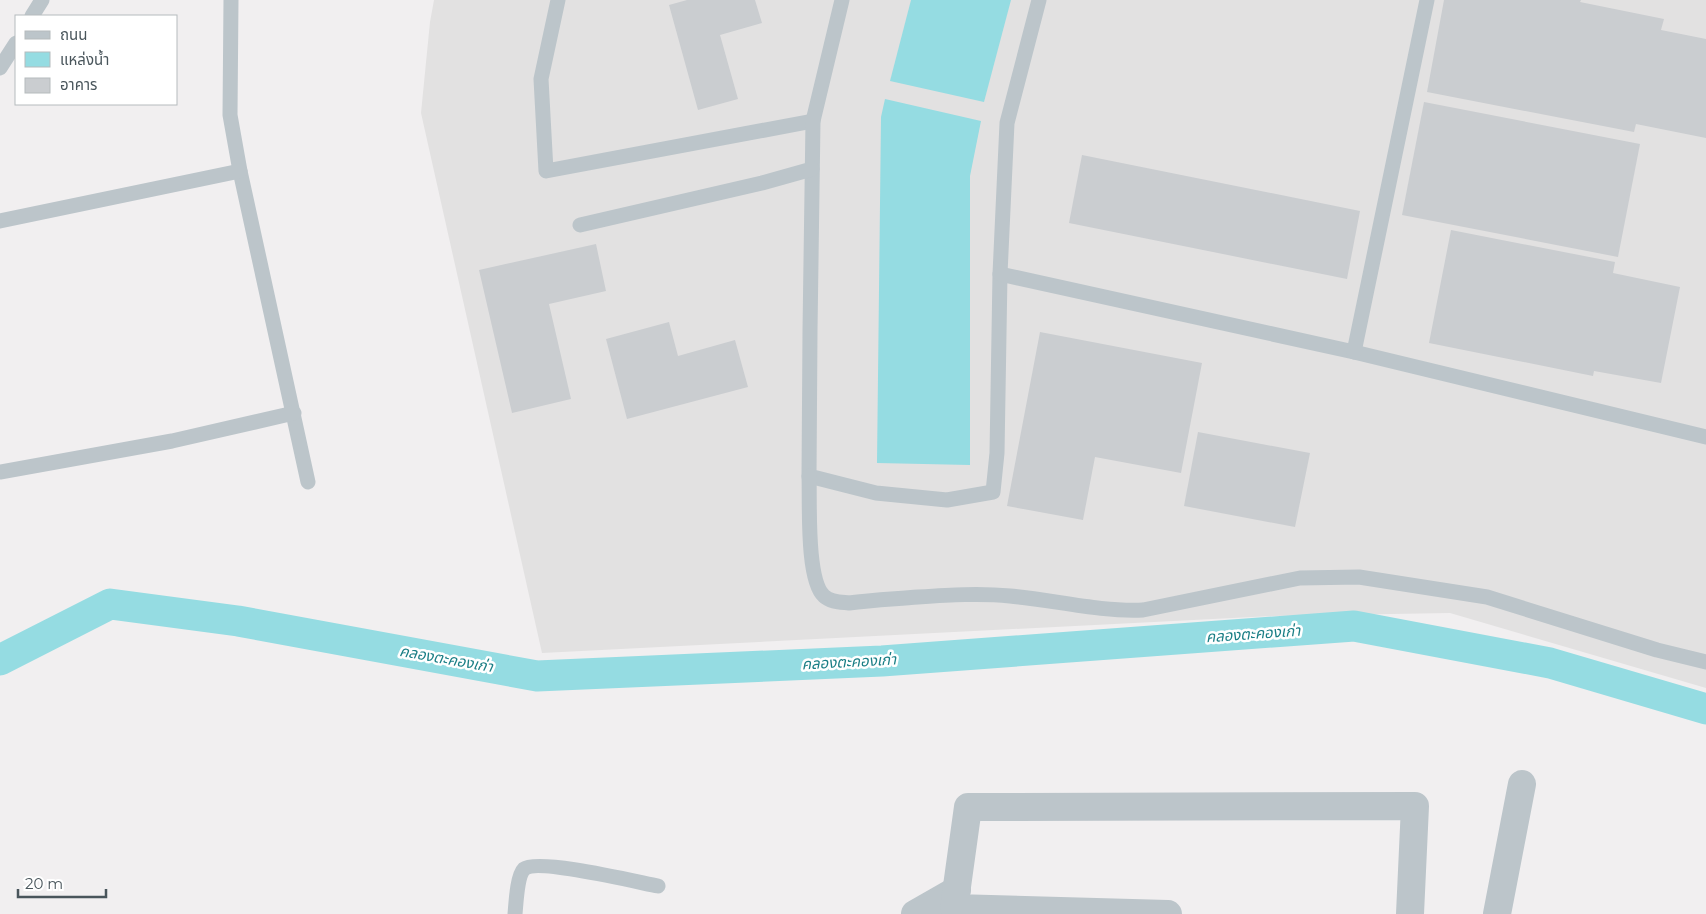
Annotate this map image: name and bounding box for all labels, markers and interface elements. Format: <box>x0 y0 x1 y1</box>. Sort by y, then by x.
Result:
legend <box>15 15 178 105</box>
text: ถนน <box>60 25 87 44</box>
text: แหล่งน้ำ <box>60 49 109 69</box>
text: อาคาร <box>60 75 97 94</box>
water label: คลองตะคองเก่า <box>1205 621 1302 646</box>
water label: คลองตะคองเก่า <box>398 641 495 676</box>
water label: คลองตะคองเก่า <box>801 649 898 673</box>
scale bar <box>18 866 105 898</box>
text: 20 m <box>25 874 63 893</box>

